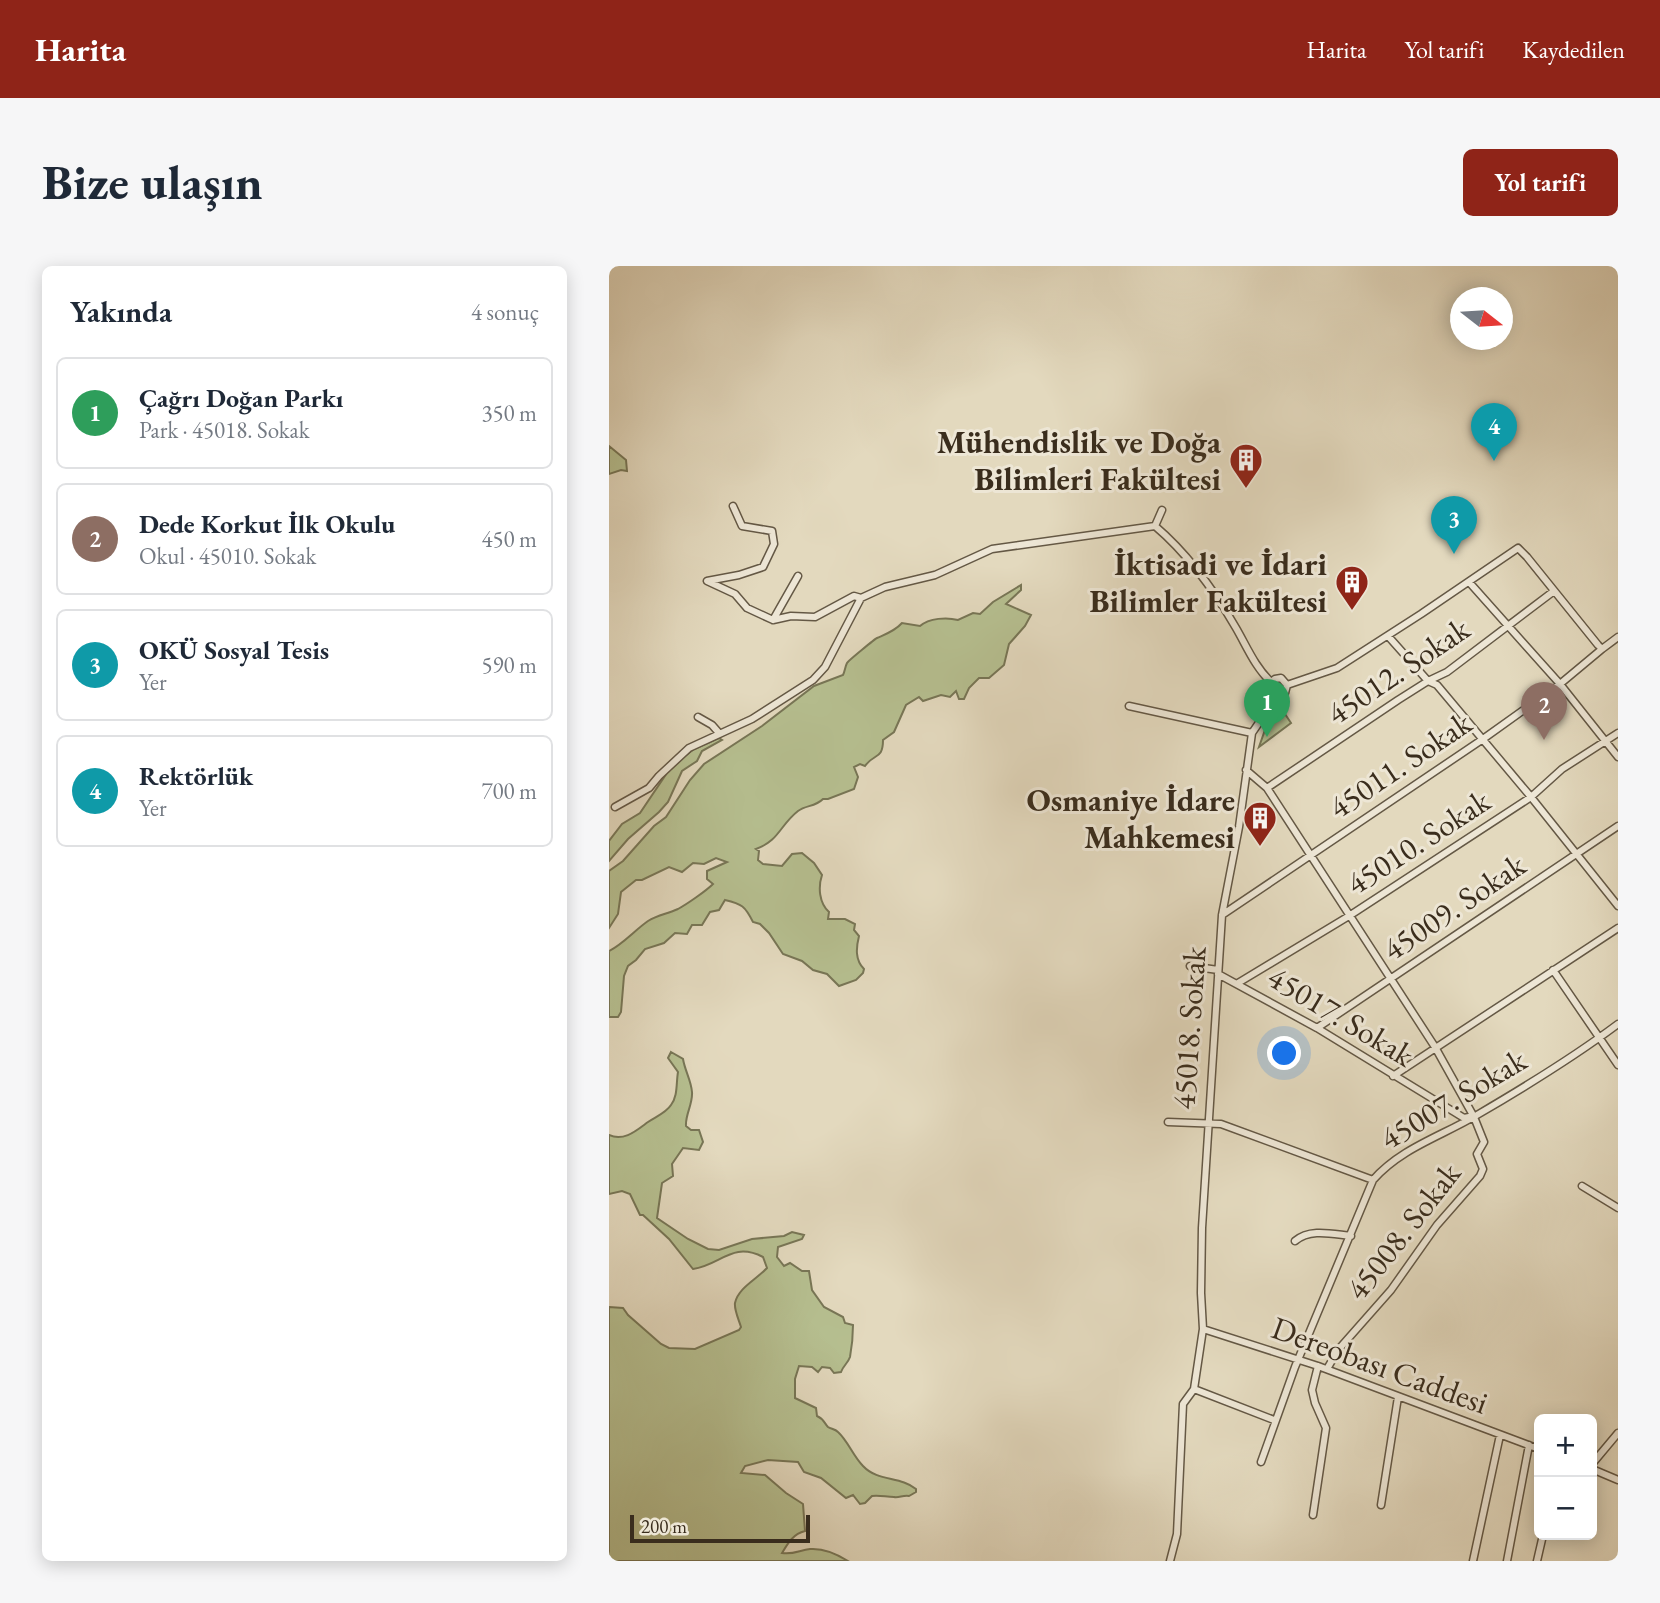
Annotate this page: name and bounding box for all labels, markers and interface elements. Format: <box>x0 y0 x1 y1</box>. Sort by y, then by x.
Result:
text: Harita <box>35 28 126 71</box>
text: Harita <box>1307 34 1367 65</box>
text: Yol tarifi <box>1405 34 1484 65</box>
text: Kaydedilen <box>1522 34 1625 65</box>
button: Yol tarifi <box>1463 149 1618 216</box>
text: Bize ulaşın <box>42 150 263 214</box>
north arrow <box>1450 287 1513 350</box>
text: Yakında <box>70 292 172 331</box>
text: 4 sonuç <box>471 297 539 327</box>
text: Çağrı Doğan Parkı <box>139 381 344 415</box>
text: 1 <box>89 398 101 428</box>
text: 350 m <box>481 398 537 428</box>
pin: 4 <box>1471 403 1517 461</box>
text: Park · 45018. Sokak <box>139 415 310 445</box>
place label: Mühendislik ve Doğa Bilimleri Fakültesi <box>937 421 1222 500</box>
building icon: Mühendislik ve Doğa Bilimleri Fakültesi <box>1227 441 1265 490</box>
pin: 3 <box>1431 496 1477 554</box>
text: Dede Korkut İlk Okulu <box>139 507 395 541</box>
text: 2 <box>89 524 101 554</box>
text: 450 m <box>481 524 537 554</box>
text: Okul · 45010. Sokak <box>139 541 316 571</box>
place label: İktisadi ve İdari Bilimler Fakültesi <box>1090 543 1328 622</box>
building icon: İktisadi ve İdari Bilimler Fakültesi <box>1333 563 1371 612</box>
street label: 45012. Sokak <box>1318 607 1478 734</box>
text: OKÜ Sosyal Tesis <box>139 633 329 667</box>
text: 3 <box>89 650 101 680</box>
text: 590 m <box>481 650 537 680</box>
text: Yer <box>139 667 167 697</box>
pin: 1 <box>1244 679 1290 737</box>
pin: 2 <box>1521 682 1567 740</box>
street label: 45011. Sokak <box>1320 701 1480 828</box>
text: Rektörlük <box>139 759 253 793</box>
text: 4 <box>89 776 101 806</box>
text: 700 m <box>481 776 537 806</box>
place label: Osmaniye İdare Mahkemesi <box>1026 779 1236 858</box>
street label: 45010. Sokak <box>1338 779 1499 904</box>
text: Yer <box>139 793 167 823</box>
building icon: Osmaniye İdare Mahkemesi <box>1241 799 1279 848</box>
street label: 45009. Sokak <box>1374 843 1534 970</box>
street label: 45018. Sokak <box>1162 944 1216 1111</box>
street label: 45017. Sokak <box>1260 956 1423 1077</box>
your location <box>1267 1036 1301 1070</box>
street label: 45007. Sokak <box>1372 1038 1535 1159</box>
street label: 45008. Sokak <box>1336 1153 1471 1308</box>
street label: Dereobası Caddesi <box>1266 1306 1494 1424</box>
map controls <box>1534 1414 1597 1540</box>
button: + <box>1534 1414 1597 1477</box>
button: − <box>1534 1477 1597 1540</box>
scale bar <box>630 1512 810 1544</box>
text: 200 m <box>641 1514 687 1539</box>

